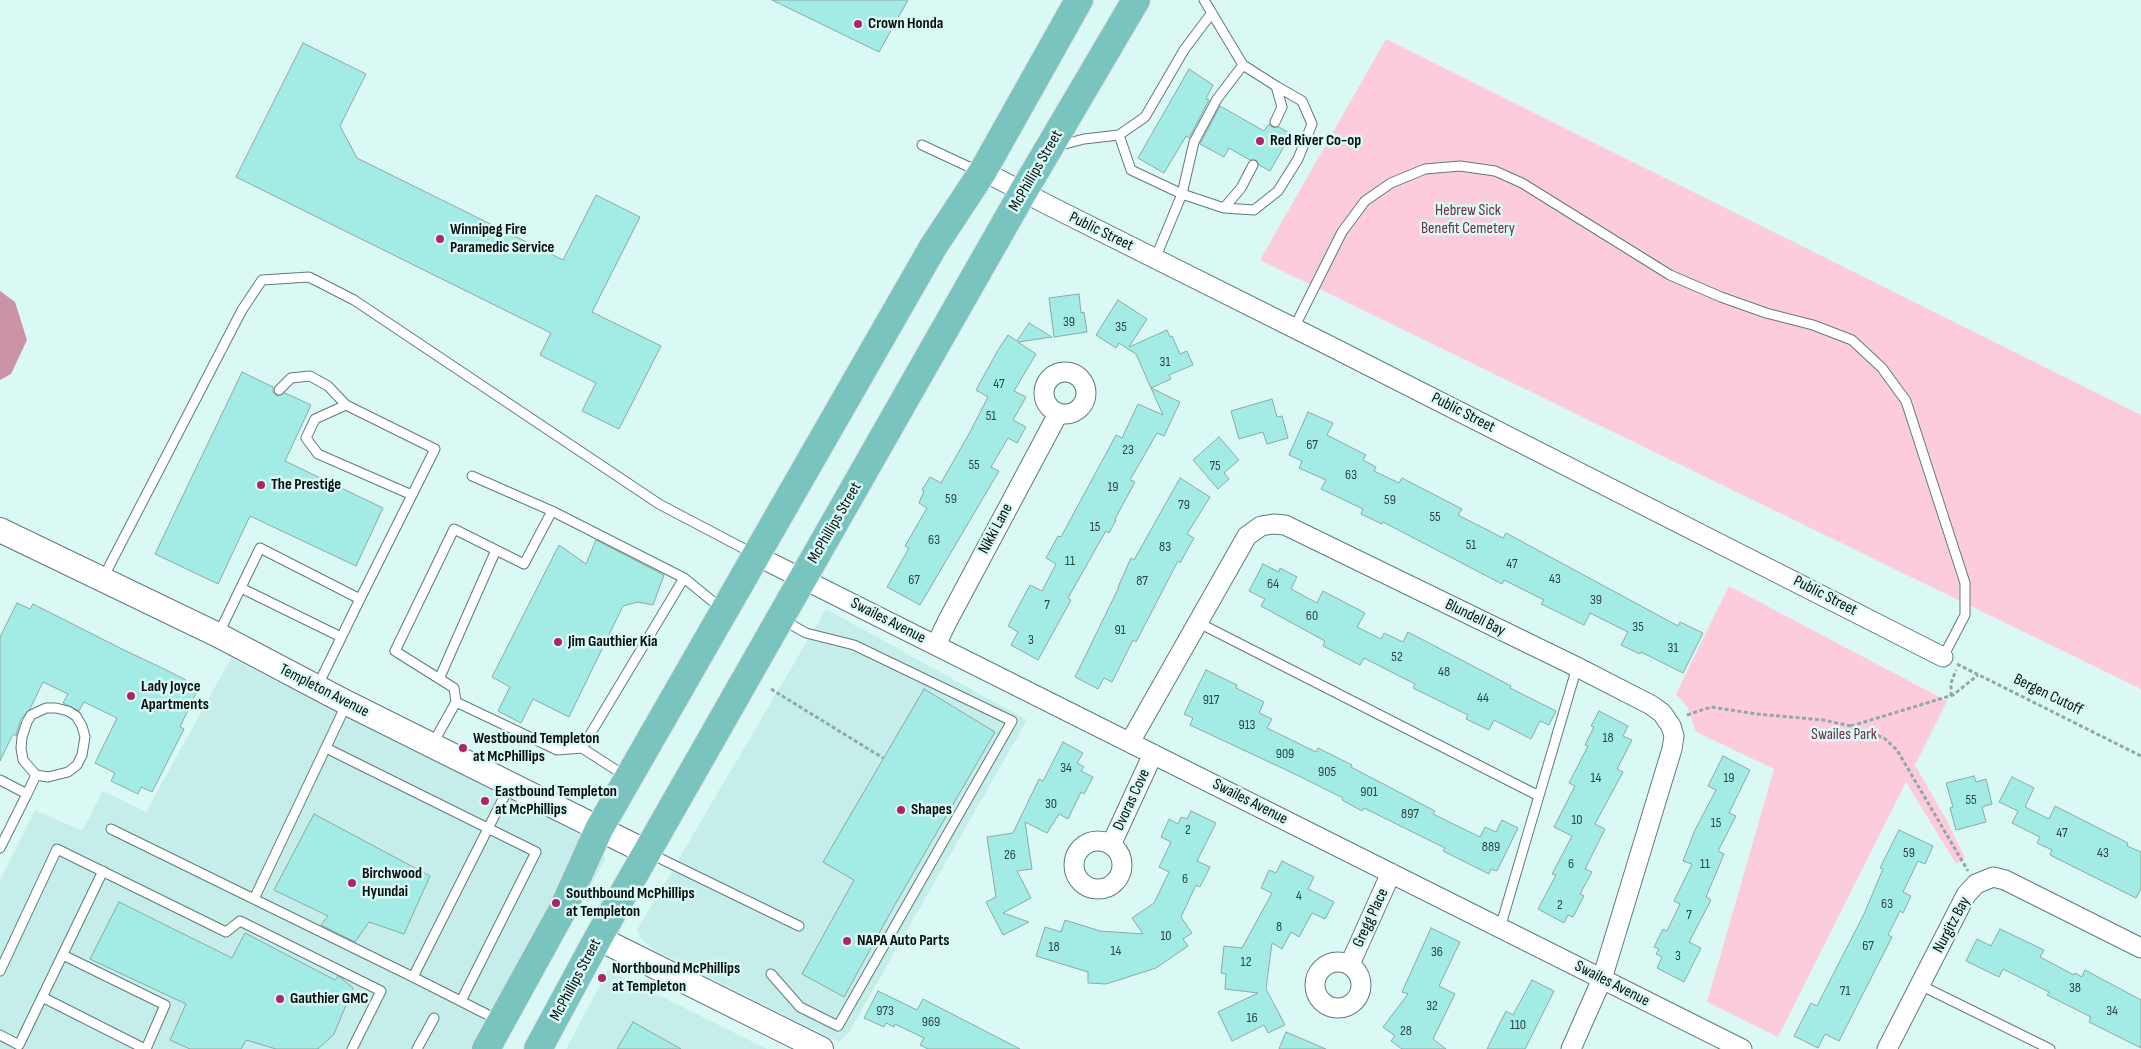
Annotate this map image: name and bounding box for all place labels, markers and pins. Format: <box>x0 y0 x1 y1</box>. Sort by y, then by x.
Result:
place label: Crown Honda <box>868 14 943 34</box>
marker: Crown Honda <box>852 18 864 30</box>
place label: Red River Co-op <box>1270 131 1361 151</box>
marker: Red River Co-op <box>1254 135 1266 147</box>
place label: Winnipeg Fire Paramedic Service <box>450 220 554 258</box>
marker: Winnipeg Fire Paramedic Service <box>434 233 446 245</box>
place label: The Prestige <box>271 475 341 495</box>
marker: The Prestige <box>255 479 267 491</box>
place label: Jim Gauthier Kia <box>568 632 657 652</box>
marker: Jim Gauthier Kia <box>552 636 564 648</box>
place label: Lady Joyce Apartments <box>141 677 209 715</box>
marker: Lady Joyce Apartments <box>125 690 137 702</box>
place label: Westbound Templeton at McPhillips <box>473 729 599 767</box>
marker: Westbound Templeton at McPhillips <box>457 742 469 754</box>
place label: Eastbound Templeton at McPhillips <box>495 782 617 820</box>
marker: Eastbound Templeton at McPhillips <box>479 795 491 807</box>
place label: Shapes <box>911 800 952 820</box>
marker: Shapes <box>895 804 907 816</box>
place label: Birchwood Hyundai <box>362 864 422 902</box>
marker: Birchwood Hyundai <box>346 877 358 889</box>
place label: Southbound McPhillips at Templeton <box>566 884 695 922</box>
marker: Southbound McPhillips at Templeton <box>550 897 562 909</box>
place label: NAPA Auto Parts <box>857 931 949 951</box>
marker: NAPA Auto Parts <box>841 935 853 947</box>
place label: Northbound McPhillips at Templeton <box>612 959 740 997</box>
marker: Northbound McPhillips at Templeton <box>596 972 608 984</box>
place label: Gauthier GMC <box>290 989 369 1009</box>
marker: Gauthier GMC <box>274 993 286 1005</box>

